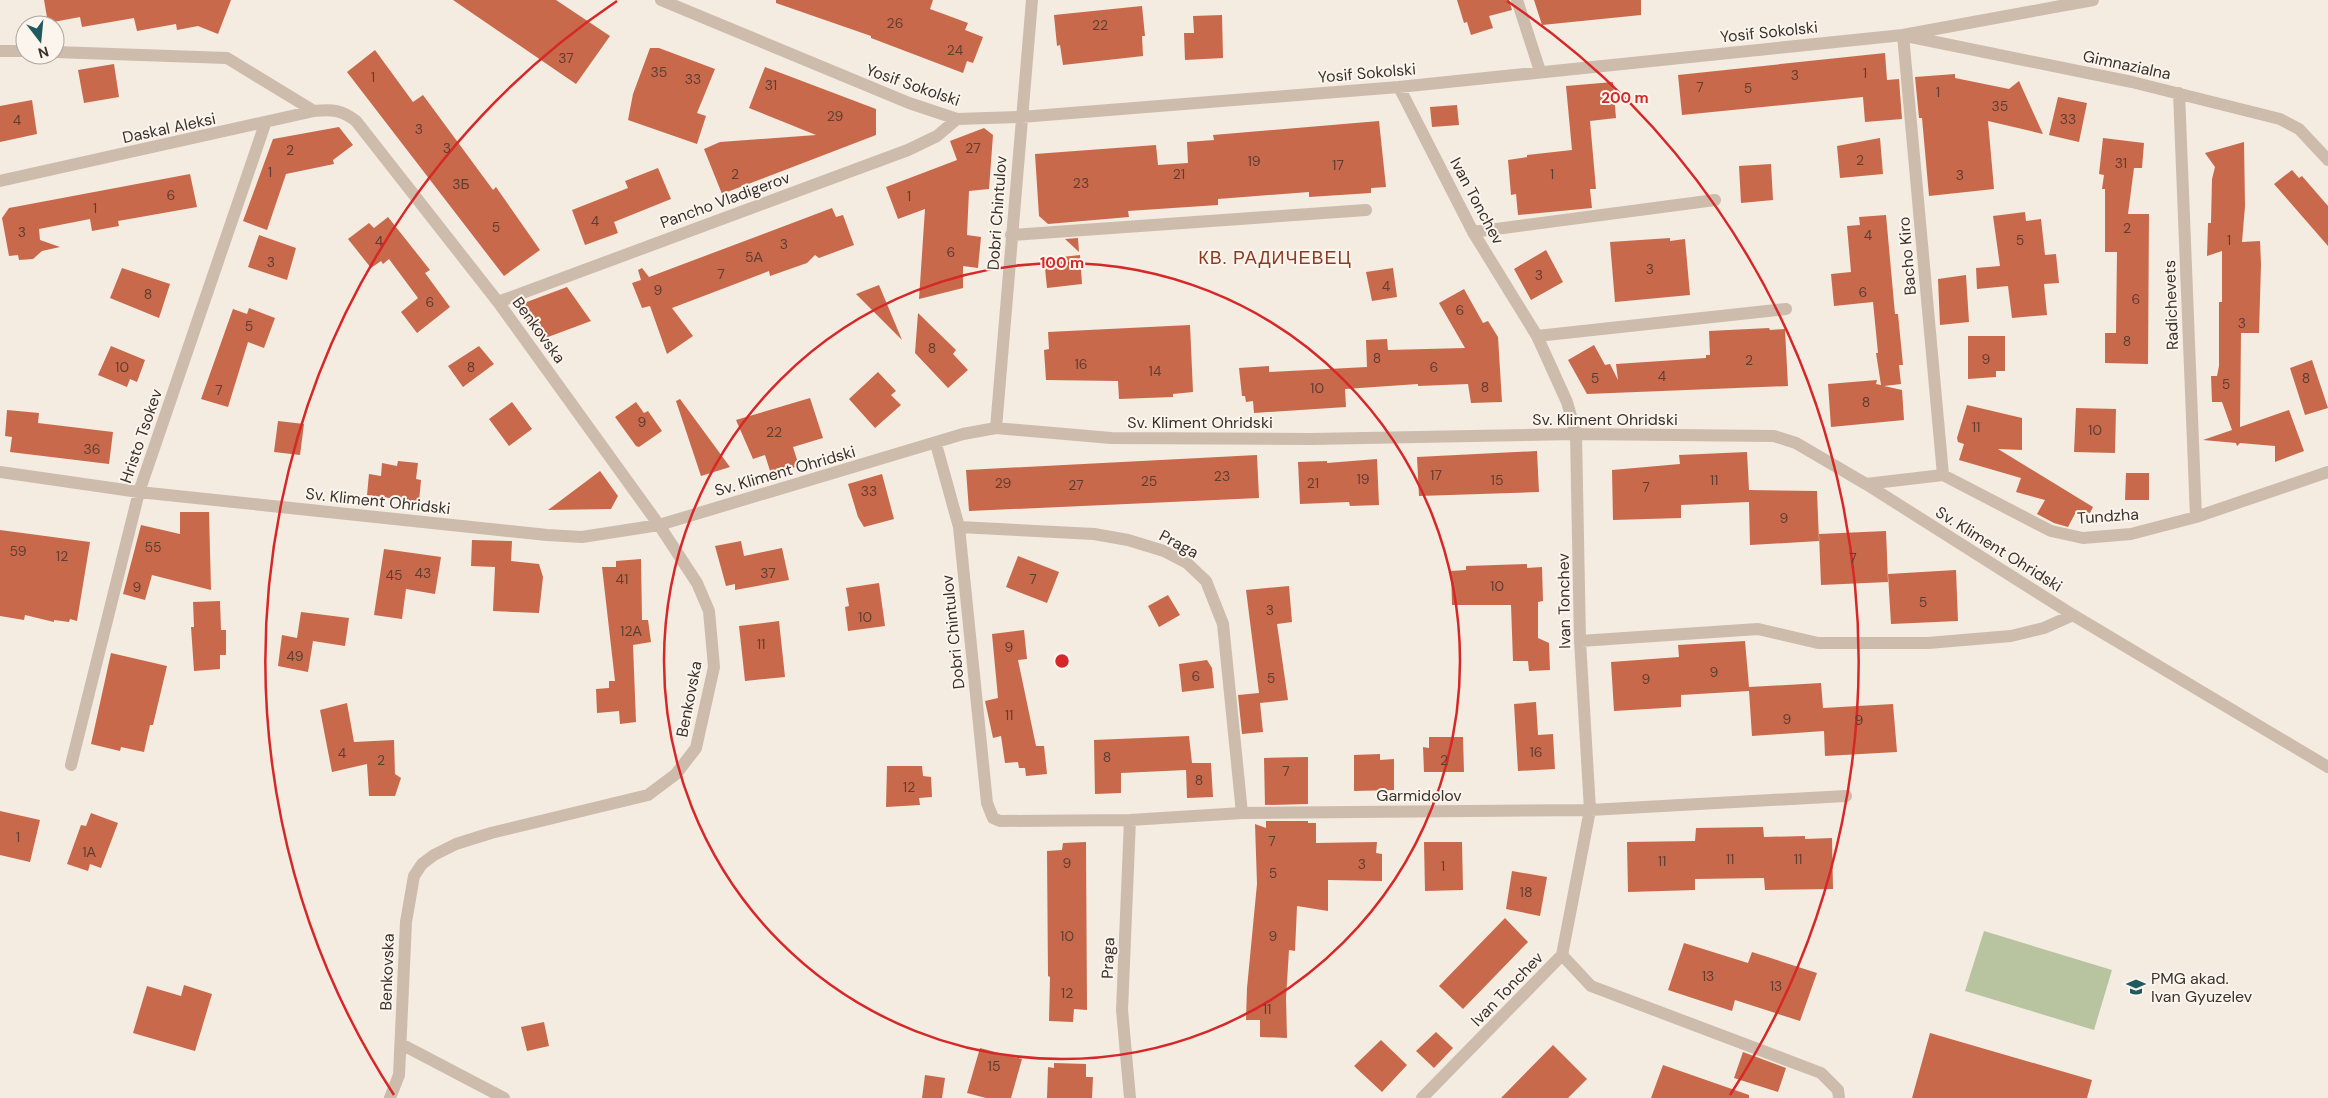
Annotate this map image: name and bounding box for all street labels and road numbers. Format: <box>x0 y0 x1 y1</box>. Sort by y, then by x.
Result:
street label: Yosif Sokolski <box>1719 16 1819 48</box>
street label: Gimnazialna <box>2081 45 2173 85</box>
street label: Yosif Sokolski <box>1317 58 1417 88</box>
street label: Yosif Sokolski <box>863 59 963 111</box>
street label: Daskal Aleksi <box>120 108 218 148</box>
street label: Dobri Chintulov <box>983 154 1012 271</box>
street label: Ivan Tonchev <box>1445 154 1509 249</box>
street label: Pancho Vladigerov <box>657 167 793 233</box>
street label: Bacho Kiro <box>1893 216 1921 296</box>
street label: Radichevets <box>2159 260 2183 350</box>
street label: Benkovska <box>508 293 570 367</box>
street label: Hristo Tsokev <box>115 386 167 486</box>
street label: Sv. Kliment Ohridski <box>1532 409 1678 430</box>
street label: Sv. Kliment Ohridski <box>1127 412 1273 433</box>
street label: Sv. Kliment Ohridski <box>712 441 858 501</box>
street label: Sv. Kliment Ohridski <box>304 483 452 519</box>
street label: Sv. Kliment Ohridski <box>1932 502 2066 596</box>
street label: Tundzha <box>2076 503 2140 529</box>
street label: Praga <box>1156 525 1202 563</box>
street label: Ivan Tonchev <box>1553 552 1575 649</box>
street label: Dobri Chintulov <box>937 573 969 690</box>
street label: Benkovska <box>671 659 707 739</box>
street label: Garmidolov <box>1376 785 1462 806</box>
street label: Benkovska <box>375 933 399 1011</box>
street label: Praga <box>1097 937 1119 979</box>
street label: Ivan Tonchev <box>1466 947 1548 1031</box>

